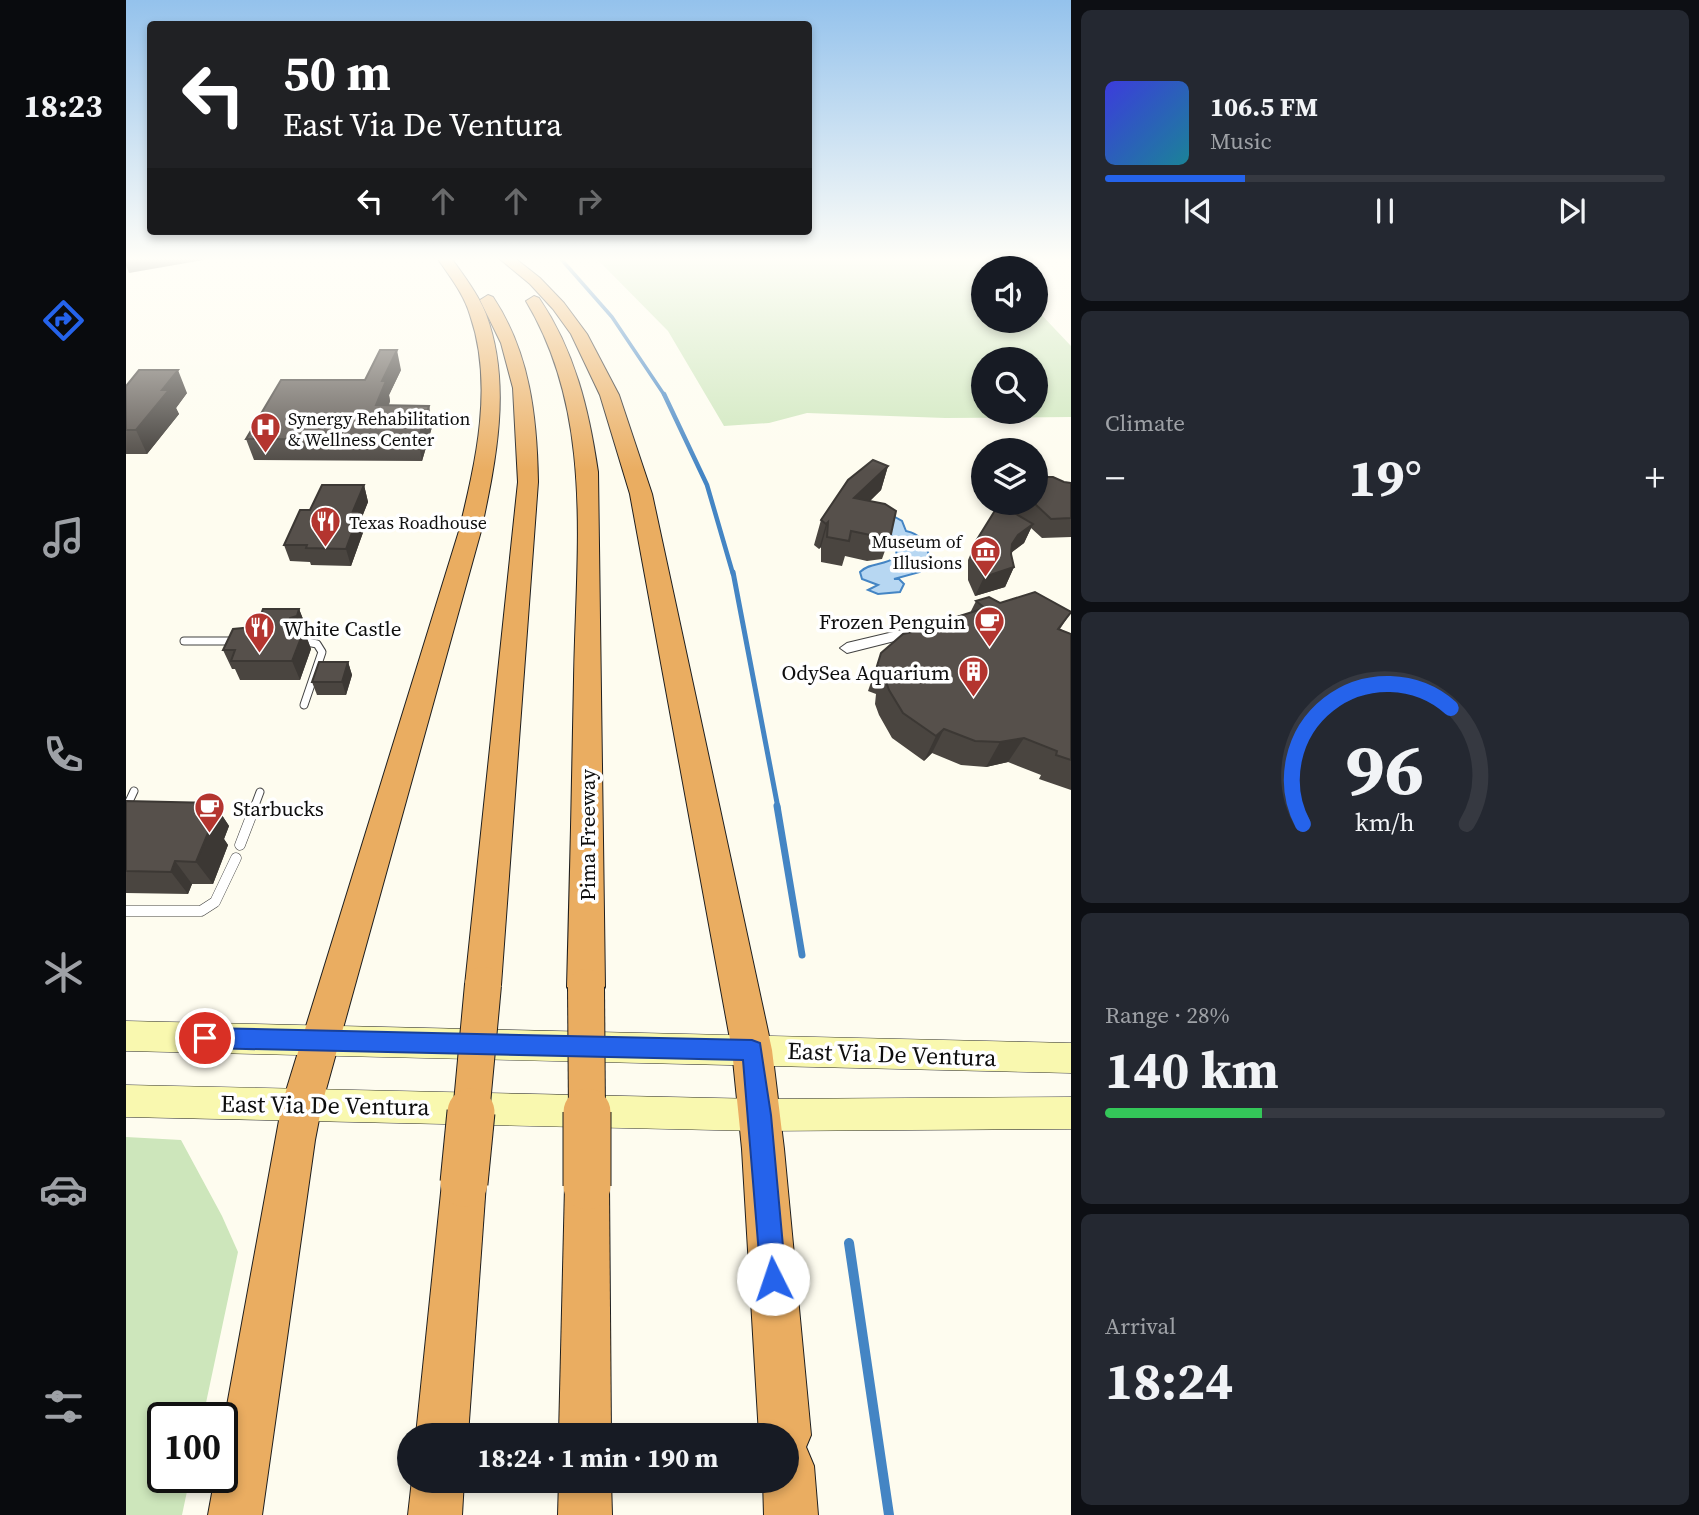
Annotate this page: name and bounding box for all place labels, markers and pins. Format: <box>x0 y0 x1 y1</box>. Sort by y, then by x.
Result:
place label: Synergy Rehabilitation & Wellness Center <box>288 406 471 452</box>
hospital icon: Synergy Rehabilitation & Wellness Center <box>248 411 282 455</box>
restaurant icon: Texas Roadhouse <box>309 505 343 549</box>
place label: Texas Roadhouse <box>349 510 487 535</box>
place label: Museum of Illusions <box>871 529 964 575</box>
museum icon: Museum of Illusions <box>968 534 1002 578</box>
cafe icon: Frozen Penguin <box>972 604 1006 648</box>
place label: Frozen Penguin <box>819 607 966 636</box>
restaurant icon: White Castle <box>243 611 277 655</box>
place label: White Castle <box>283 614 401 643</box>
building icon: OdySea Aquarium <box>956 655 990 699</box>
place label: OdySea Aquarium <box>782 658 950 687</box>
cafe icon: Starbucks <box>193 791 227 835</box>
place label: Starbucks <box>233 794 324 823</box>
pin <box>175 1008 235 1068</box>

